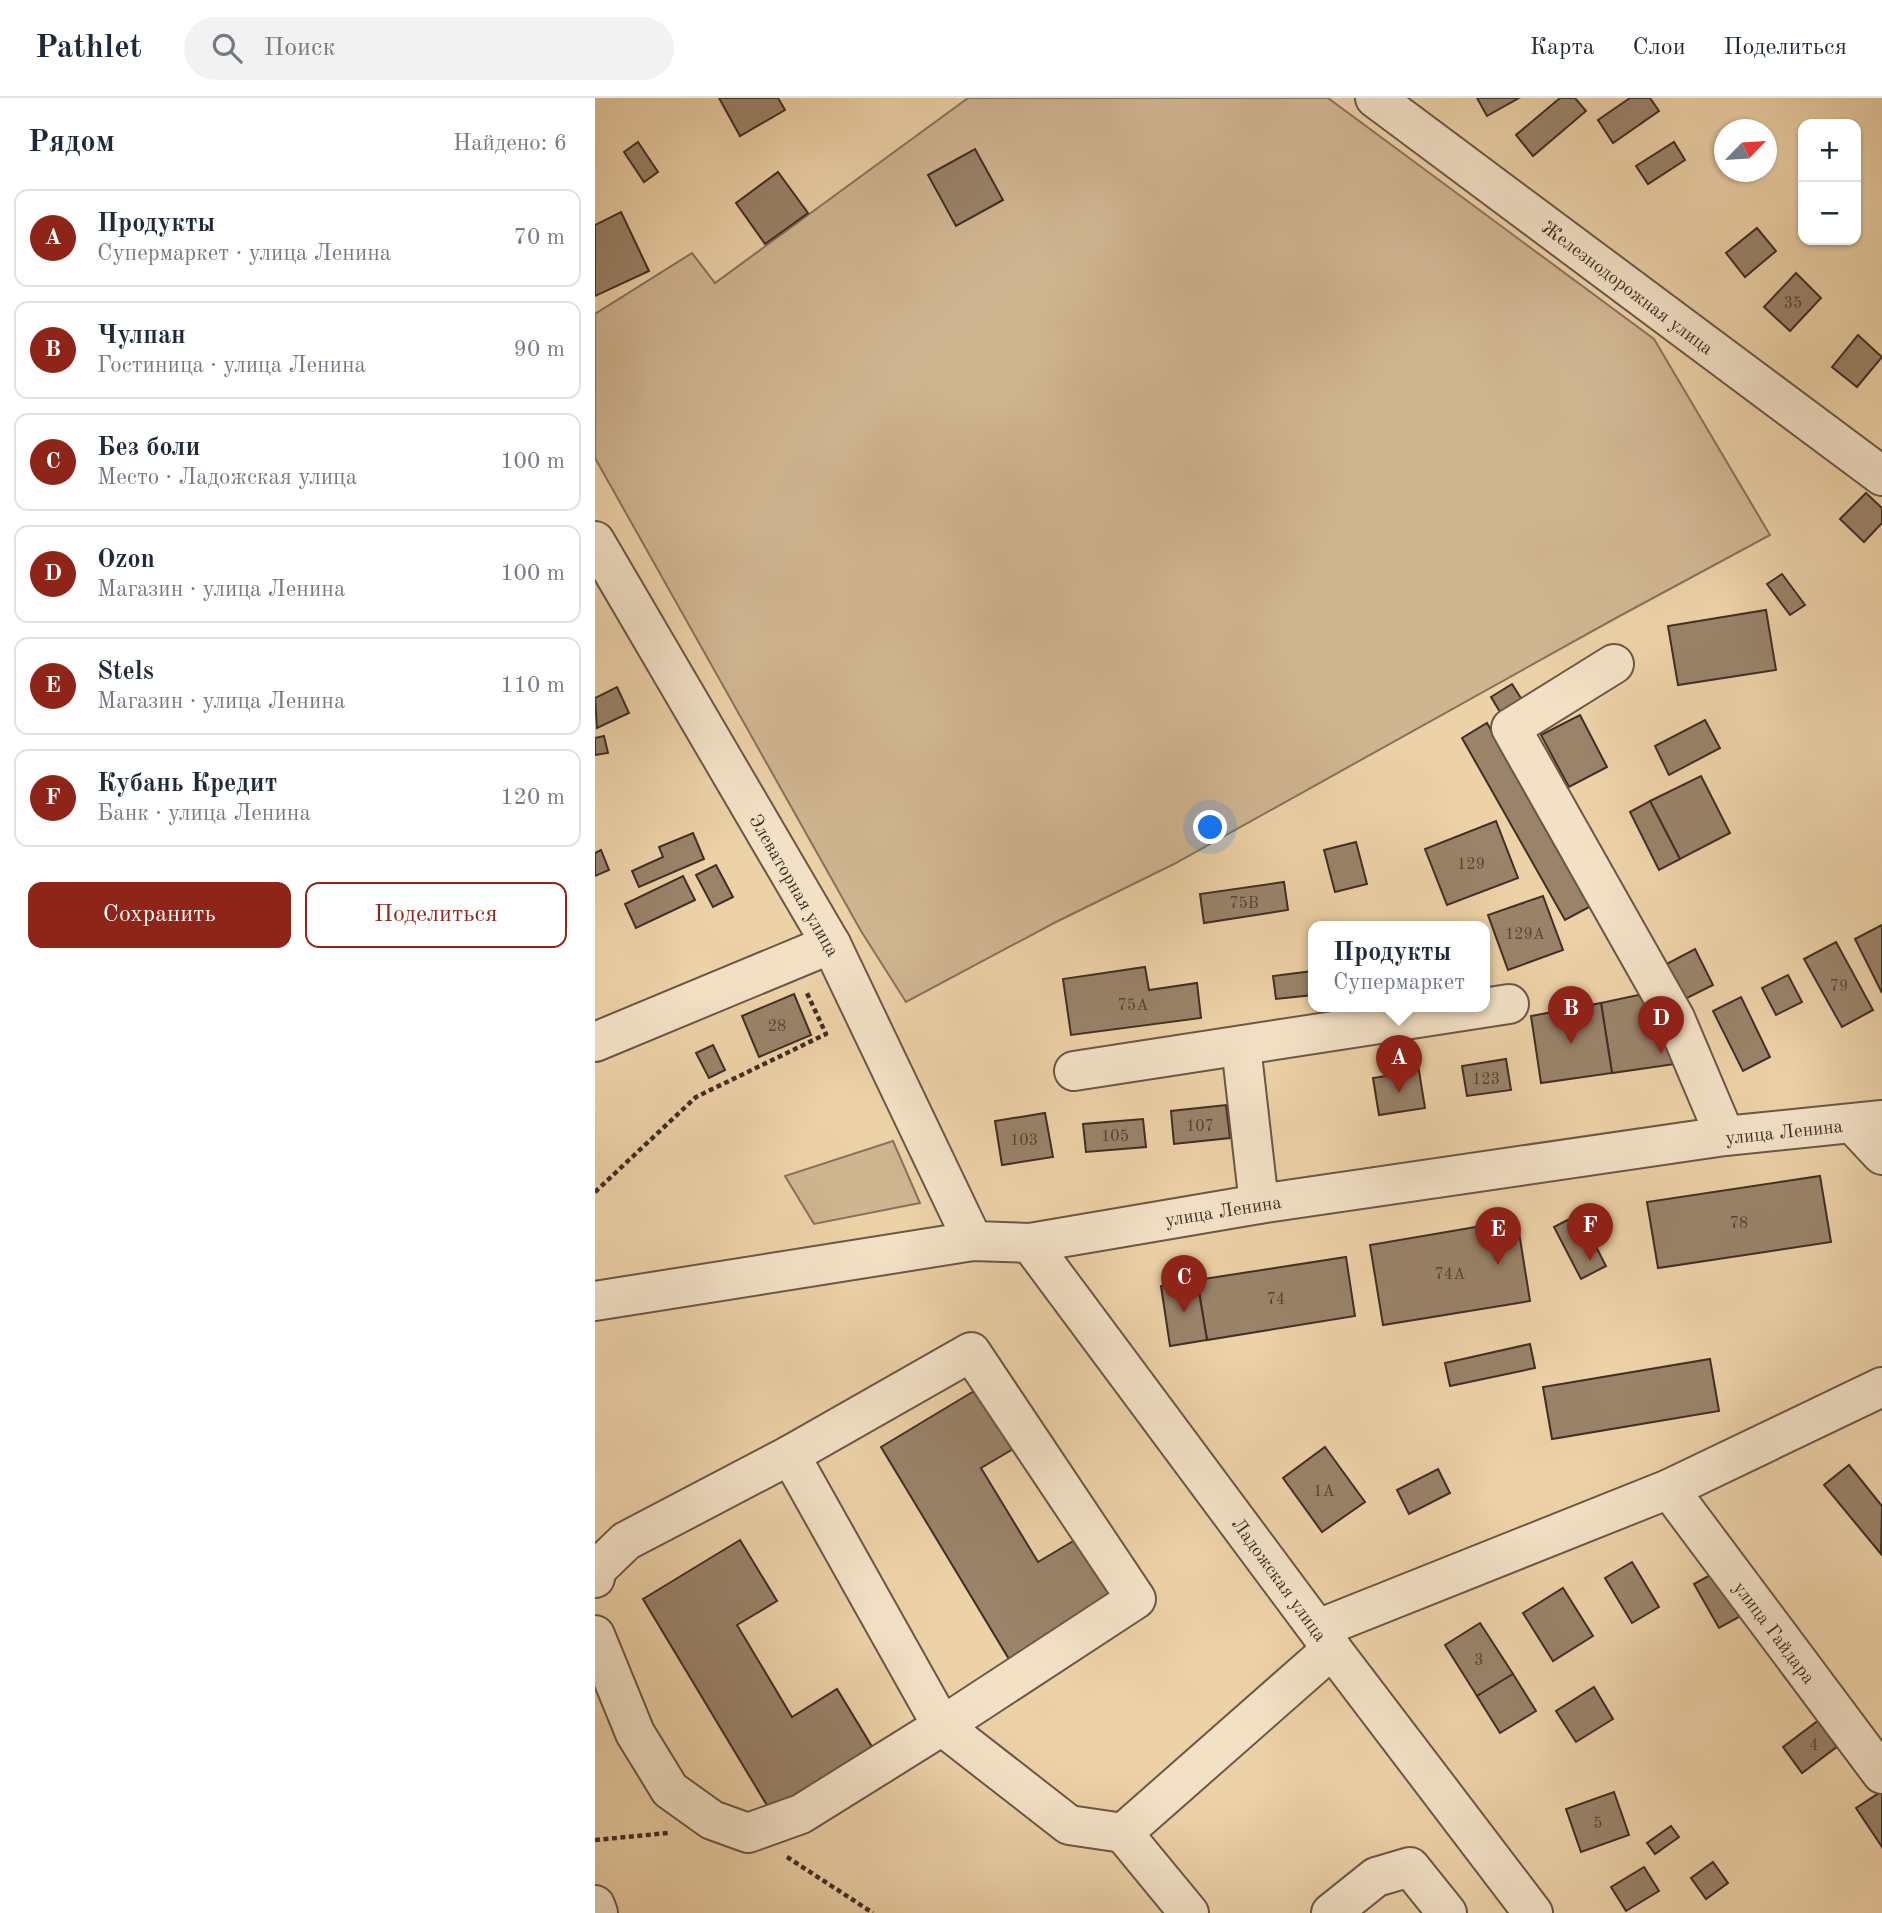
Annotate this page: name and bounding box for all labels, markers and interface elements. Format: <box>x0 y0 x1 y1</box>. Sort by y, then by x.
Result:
search box <box>184 17 674 80</box>
icon: search <box>208 29 246 67</box>
text: Pathlet <box>35 32 142 65</box>
text: Поиск <box>264 35 336 61</box>
text: Карта <box>1530 36 1595 60</box>
text: Слои <box>1633 36 1686 60</box>
text: Поделиться <box>1724 36 1847 60</box>
north arrow <box>1714 119 1777 182</box>
map controls <box>1798 119 1861 245</box>
button: + <box>1798 119 1861 182</box>
text: Рядом <box>28 128 115 158</box>
text: Найдено: 6 <box>453 132 567 155</box>
button: − <box>1798 182 1861 245</box>
text: Продукты <box>97 211 215 237</box>
street label: Железнодорожная улица <box>1537 219 1716 360</box>
text: A <box>44 226 62 249</box>
text: 70 m <box>514 226 565 249</box>
text: Супермаркет · улица Ленина <box>97 242 391 265</box>
house number: 35 <box>1784 296 1802 312</box>
text: Чулпан <box>97 323 186 349</box>
text: B <box>45 338 61 361</box>
text: 90 m <box>514 338 565 361</box>
text: Гостиница · улица Ленина <box>97 354 366 377</box>
text: Без боли <box>97 435 200 461</box>
text: C <box>45 450 61 473</box>
text: 100 m <box>500 450 565 473</box>
text: Место · Ладожская улица <box>97 466 357 489</box>
text: Ozon <box>97 547 155 573</box>
text: D <box>44 562 62 585</box>
text: 100 m <box>500 562 565 585</box>
text: Магазин · улица Ленина <box>97 578 345 601</box>
text: Stels <box>97 659 154 685</box>
text: E <box>45 674 61 697</box>
text: 110 m <box>500 674 565 697</box>
text: Магазин · улица Ленина <box>97 690 345 713</box>
text: Кубань Кредит <box>97 771 277 797</box>
text: F <box>45 786 61 809</box>
text: 120 m <box>500 786 565 809</box>
text: Банк · улица Ленина <box>97 802 311 825</box>
your location <box>1193 810 1227 844</box>
street label: Элеваторная улица <box>744 812 842 961</box>
house number: 129 <box>1457 857 1485 873</box>
button: Сохранить <box>28 882 291 948</box>
button: Поделиться <box>305 882 567 948</box>
house number: 75В <box>1229 896 1259 912</box>
popup <box>1308 921 1490 1012</box>
house number: 129А <box>1505 927 1545 943</box>
text: Продукты <box>1333 940 1451 966</box>
text: Супермаркет <box>1333 971 1465 994</box>
house number: 79 <box>1830 979 1848 995</box>
pin: B <box>1548 986 1594 1044</box>
pin: D <box>1638 996 1684 1054</box>
house number: 75А <box>1118 998 1148 1014</box>
house number: 28 <box>768 1019 786 1035</box>
pin: A <box>1376 1035 1422 1093</box>
house number: 123 <box>1472 1072 1500 1088</box>
street label: улица Ленина <box>1725 1118 1844 1149</box>
house number: 107 <box>1186 1119 1214 1135</box>
house number: 105 <box>1101 1129 1129 1145</box>
house number: 103 <box>1010 1133 1038 1149</box>
street label: улица Ленина <box>1164 1194 1284 1231</box>
pin: F <box>1567 1203 1613 1261</box>
pin: E <box>1475 1207 1521 1265</box>
house number: 78 <box>1730 1216 1748 1232</box>
pin: C <box>1161 1255 1207 1313</box>
house number: 74А <box>1435 1267 1465 1283</box>
house number: 74 <box>1267 1292 1285 1308</box>
house number: 1А <box>1313 1484 1335 1500</box>
street label: Ладожская улица <box>1227 1515 1329 1646</box>
street label: улица Гайдара <box>1728 1579 1818 1689</box>
house number: 3 <box>1474 1653 1484 1669</box>
house number: 4 <box>1809 1738 1819 1754</box>
house number: 5 <box>1593 1816 1603 1832</box>

